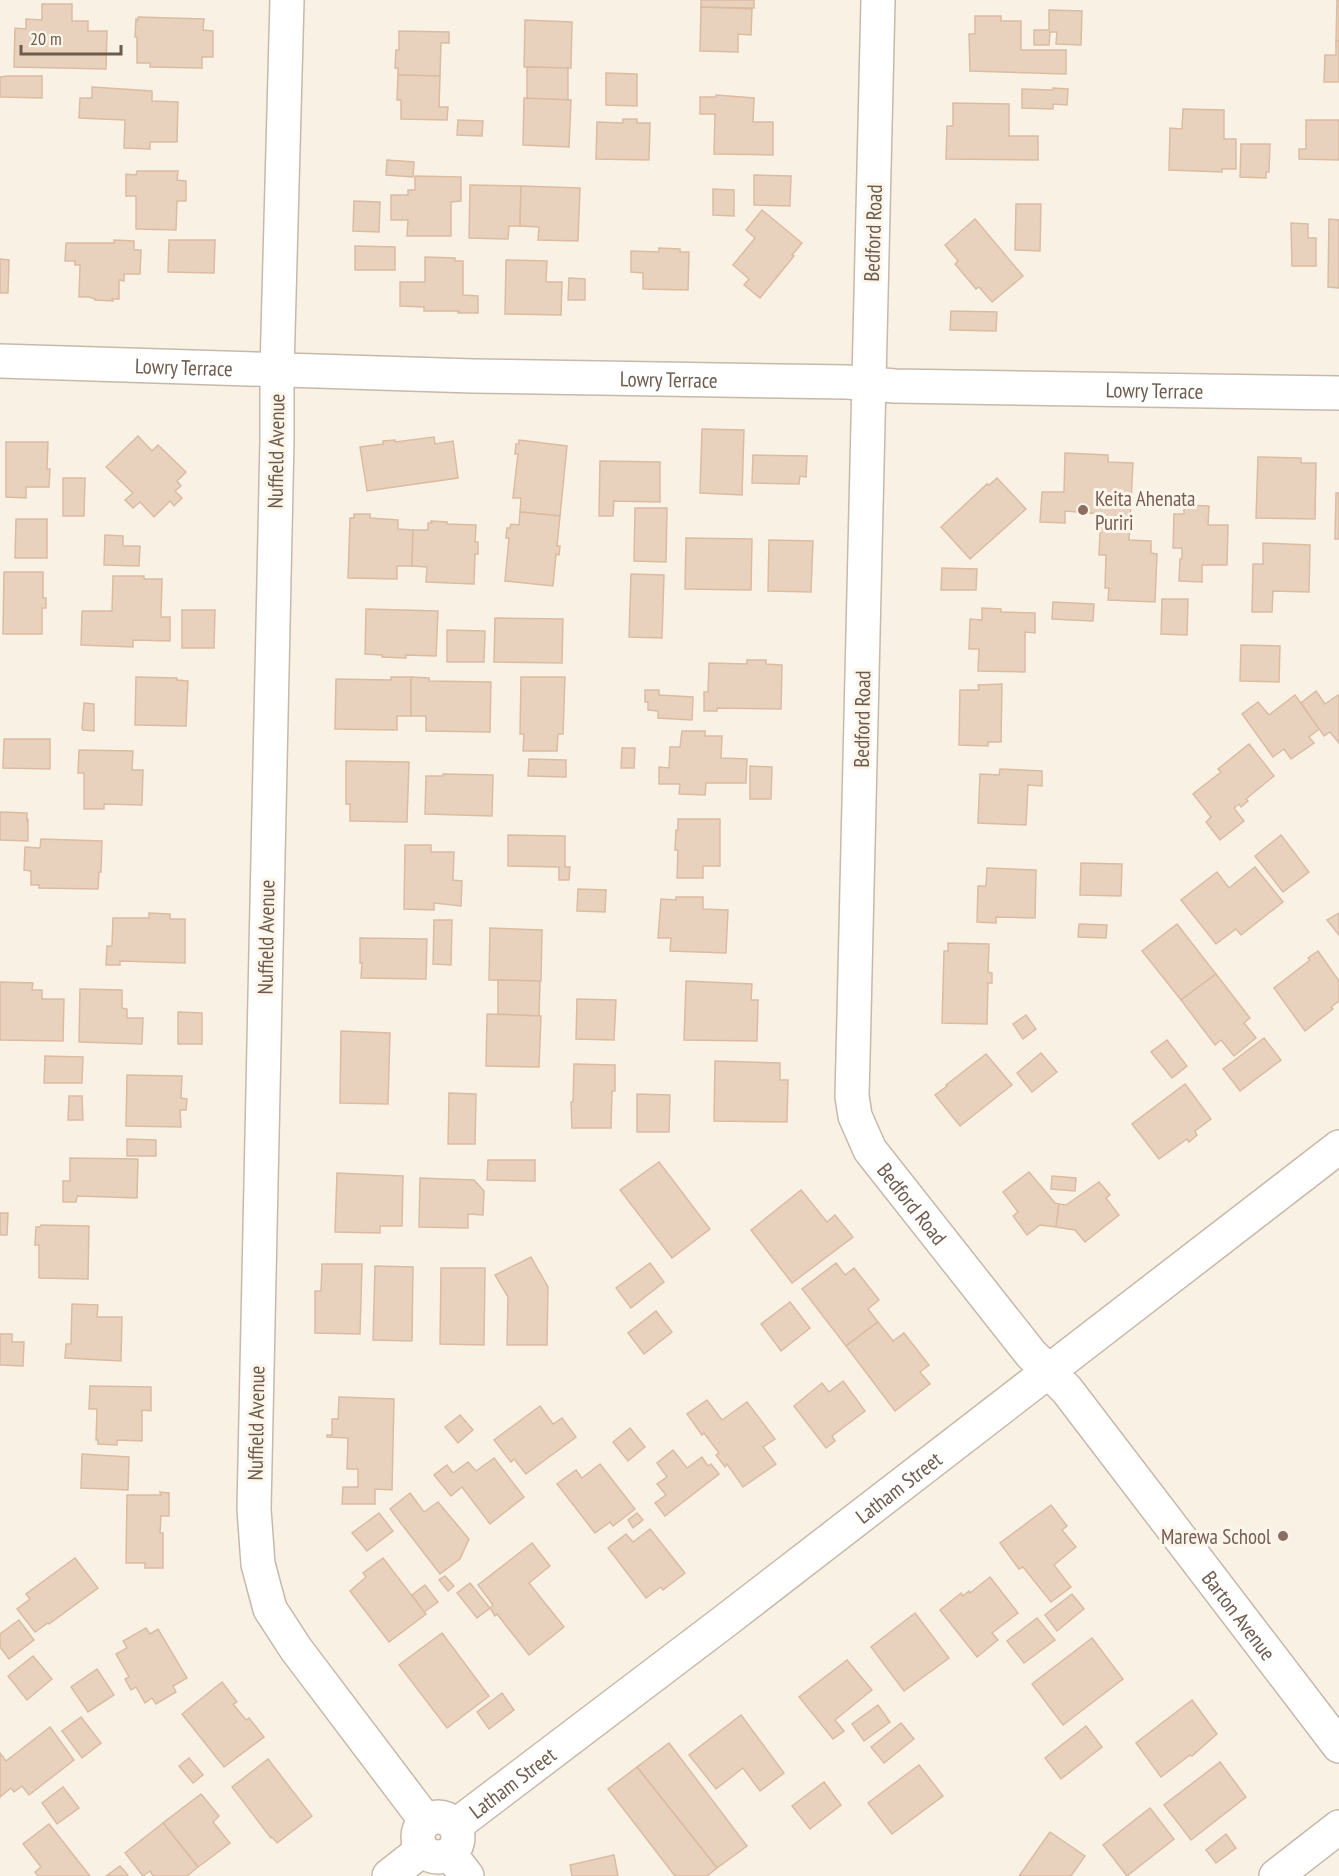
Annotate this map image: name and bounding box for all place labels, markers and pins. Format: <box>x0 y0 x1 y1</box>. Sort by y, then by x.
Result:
place label: Keita Ahenata Puriri <box>1095 485 1195 536</box>
marker: Keita Ahenata Puriri <box>1076 503 1090 517</box>
place label: Marewa School <box>1161 1523 1271 1550</box>
marker: Marewa School <box>1276 1529 1290 1543</box>

